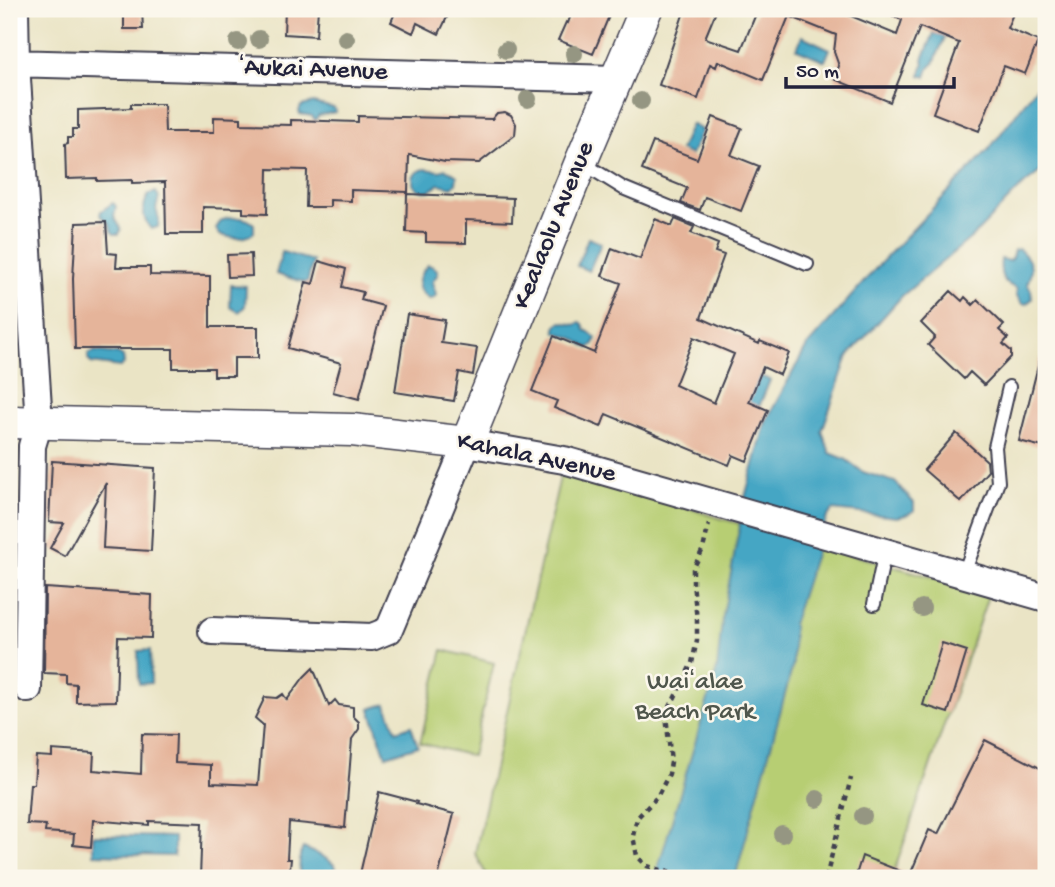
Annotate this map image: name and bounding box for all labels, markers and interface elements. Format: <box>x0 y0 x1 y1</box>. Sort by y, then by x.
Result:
scale bar <box>786 46 954 90</box>
street label: ʻAukai Avenue <box>238 53 389 89</box>
text: 50 m <box>796 61 839 86</box>
street label: Kealaolu Avenue <box>507 137 603 314</box>
street label: Kahala Avenue <box>454 427 619 491</box>
park label: Waiʻalae Beach Park <box>634 668 757 729</box>

